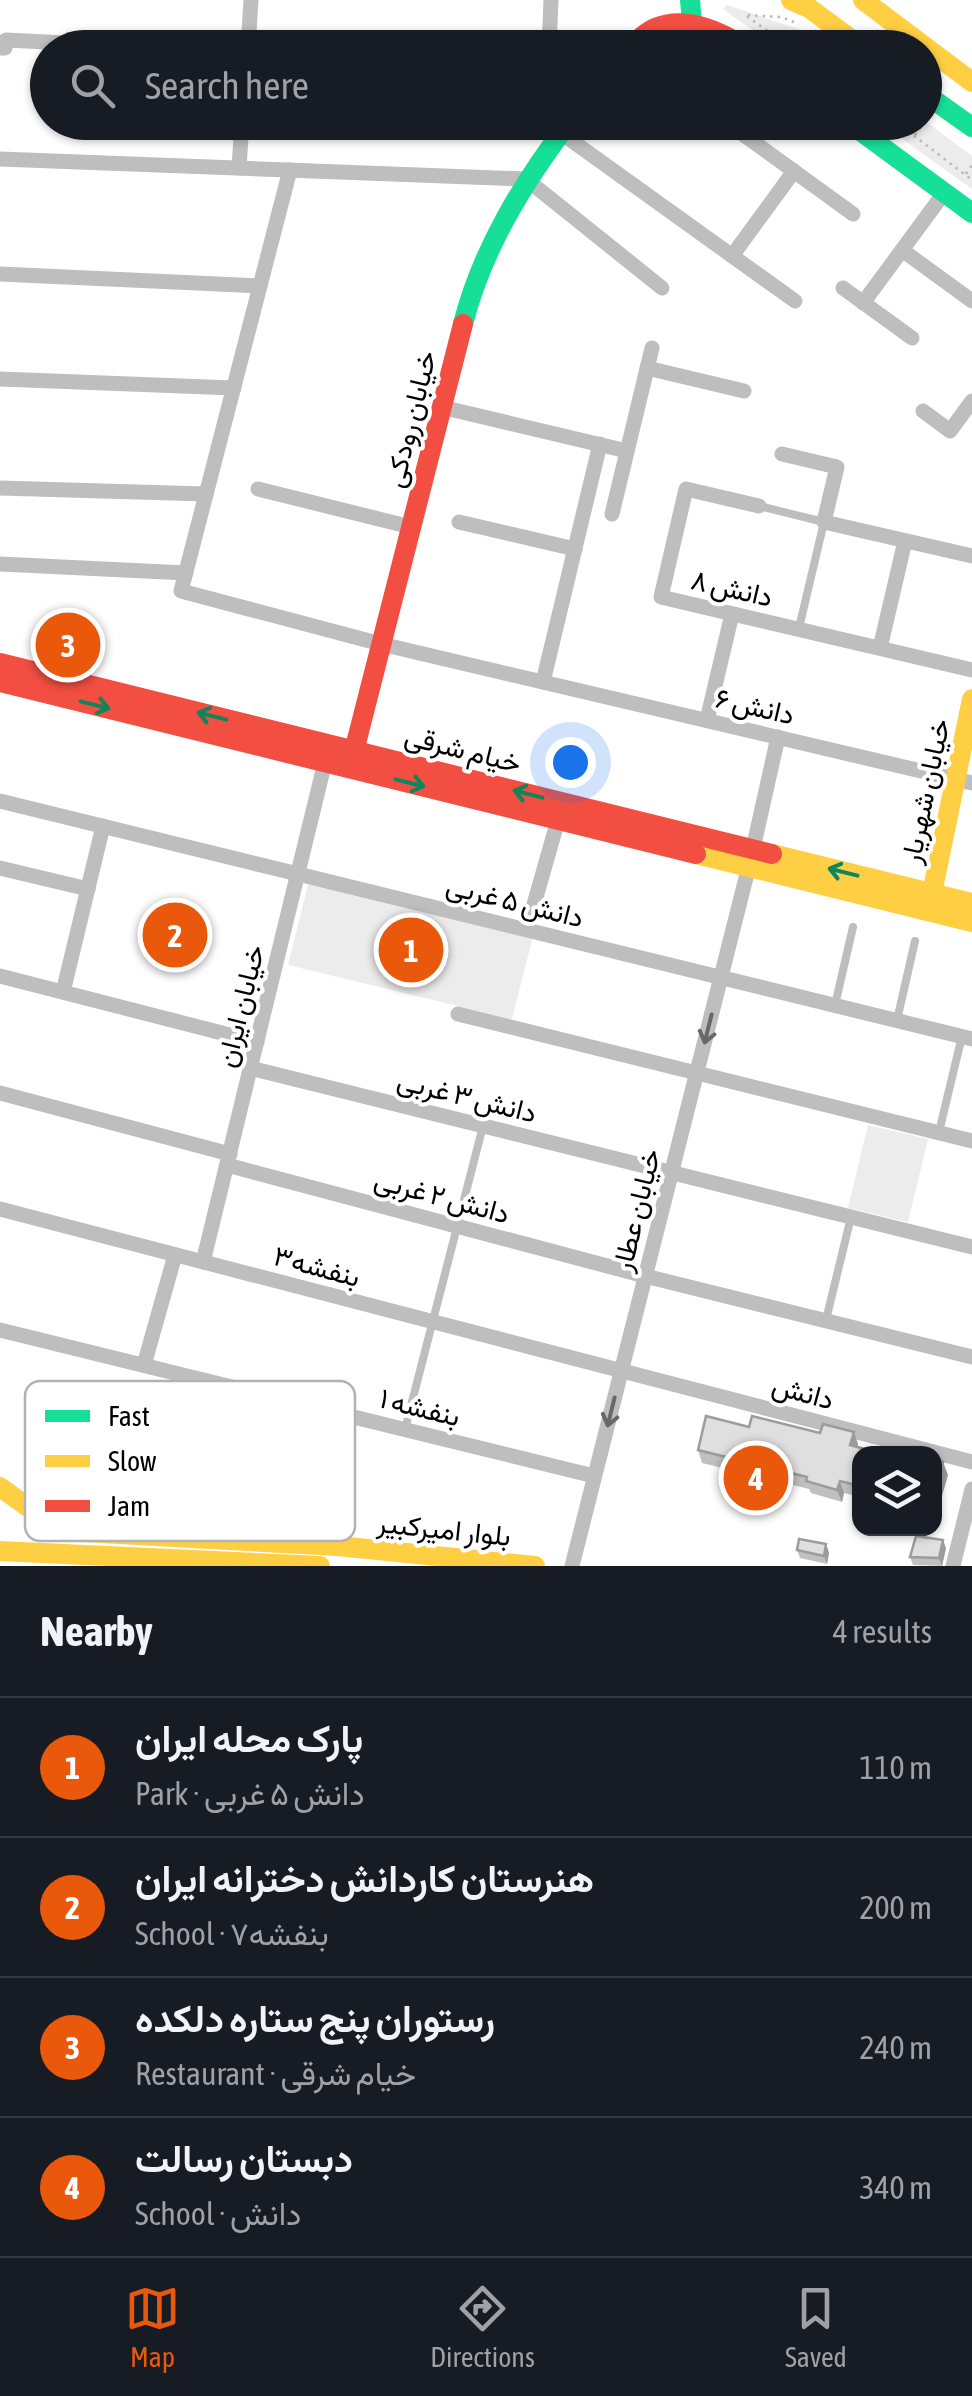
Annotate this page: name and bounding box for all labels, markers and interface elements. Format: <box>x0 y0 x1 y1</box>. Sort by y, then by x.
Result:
search box <box>30 30 942 140</box>
icon: search <box>65 58 120 113</box>
text: Search here <box>145 64 309 107</box>
street label: خیابان رودکی <box>378 347 444 491</box>
street label: دانش ۸ <box>688 563 776 614</box>
pin: 3 <box>36 608 100 682</box>
street label: دانش ۶ <box>712 681 798 732</box>
one-way arrow <box>78 697 110 715</box>
one-way arrow <box>197 705 228 724</box>
street label: خیابان شهریار <box>894 716 958 868</box>
street label: خیام شرقی <box>401 719 524 782</box>
your location <box>545 737 596 788</box>
one-way arrow <box>393 775 425 793</box>
one-way arrow <box>513 783 544 802</box>
one-way arrow <box>828 861 859 880</box>
street label: دانش ۵ غربی <box>442 868 587 935</box>
pin: 2 <box>142 898 208 972</box>
pin: 1 <box>378 912 444 988</box>
street label: خیابان ایران <box>209 941 273 1071</box>
one-way arrow <box>698 1012 716 1044</box>
street label: دانش ۳ غربی <box>394 1063 540 1131</box>
street label: خیابان عطار <box>605 1145 669 1276</box>
street label: دانش ۲ غربی <box>370 1163 513 1231</box>
street label: بنفشه۳ <box>270 1239 364 1294</box>
street label: دانش <box>768 1368 837 1417</box>
legend <box>25 1381 355 1541</box>
street label: بنفشه ۱ <box>376 1382 464 1433</box>
one-way arrow <box>600 1396 619 1427</box>
text: Fast <box>108 1400 150 1432</box>
pin: 4 <box>724 1440 788 1516</box>
text: Slow <box>108 1445 157 1477</box>
map controls <box>852 1446 942 1536</box>
button: layers <box>852 1446 942 1536</box>
text: Jam <box>108 1490 150 1522</box>
street label: بلوار امیرکبیر <box>374 1506 512 1554</box>
text: Nearby <box>40 1607 153 1655</box>
text: 4 results <box>833 1613 932 1650</box>
text: پارک محله ایران <box>135 1717 363 1760</box>
text: 1 <box>65 1749 80 1786</box>
text: 110 m <box>859 1749 932 1786</box>
text: Park · دانش ۵ غربی <box>135 1775 365 1812</box>
text: هنرستان کاردانش دخترانه ایران <box>135 1857 594 1900</box>
text: 2 <box>65 1889 80 1926</box>
text: 200 m <box>859 1889 932 1926</box>
text: School · بنفشه۷ <box>135 1915 329 1952</box>
text: رستوران پنج ستاره دلکده <box>135 1997 495 2040</box>
text: 3 <box>65 2029 80 2066</box>
text: 240 m <box>859 2029 932 2066</box>
text: Restaurant · خیام شرقی <box>135 2055 416 2092</box>
text: دبستان رسالت <box>135 2137 353 2180</box>
text: 4 <box>65 2169 80 2206</box>
text: 340 m <box>859 2169 932 2206</box>
text: School · دانش <box>135 2195 301 2232</box>
tab: Map <box>125 2281 180 2373</box>
tab: Directions <box>430 2281 535 2373</box>
tab: Saved <box>785 2281 847 2373</box>

